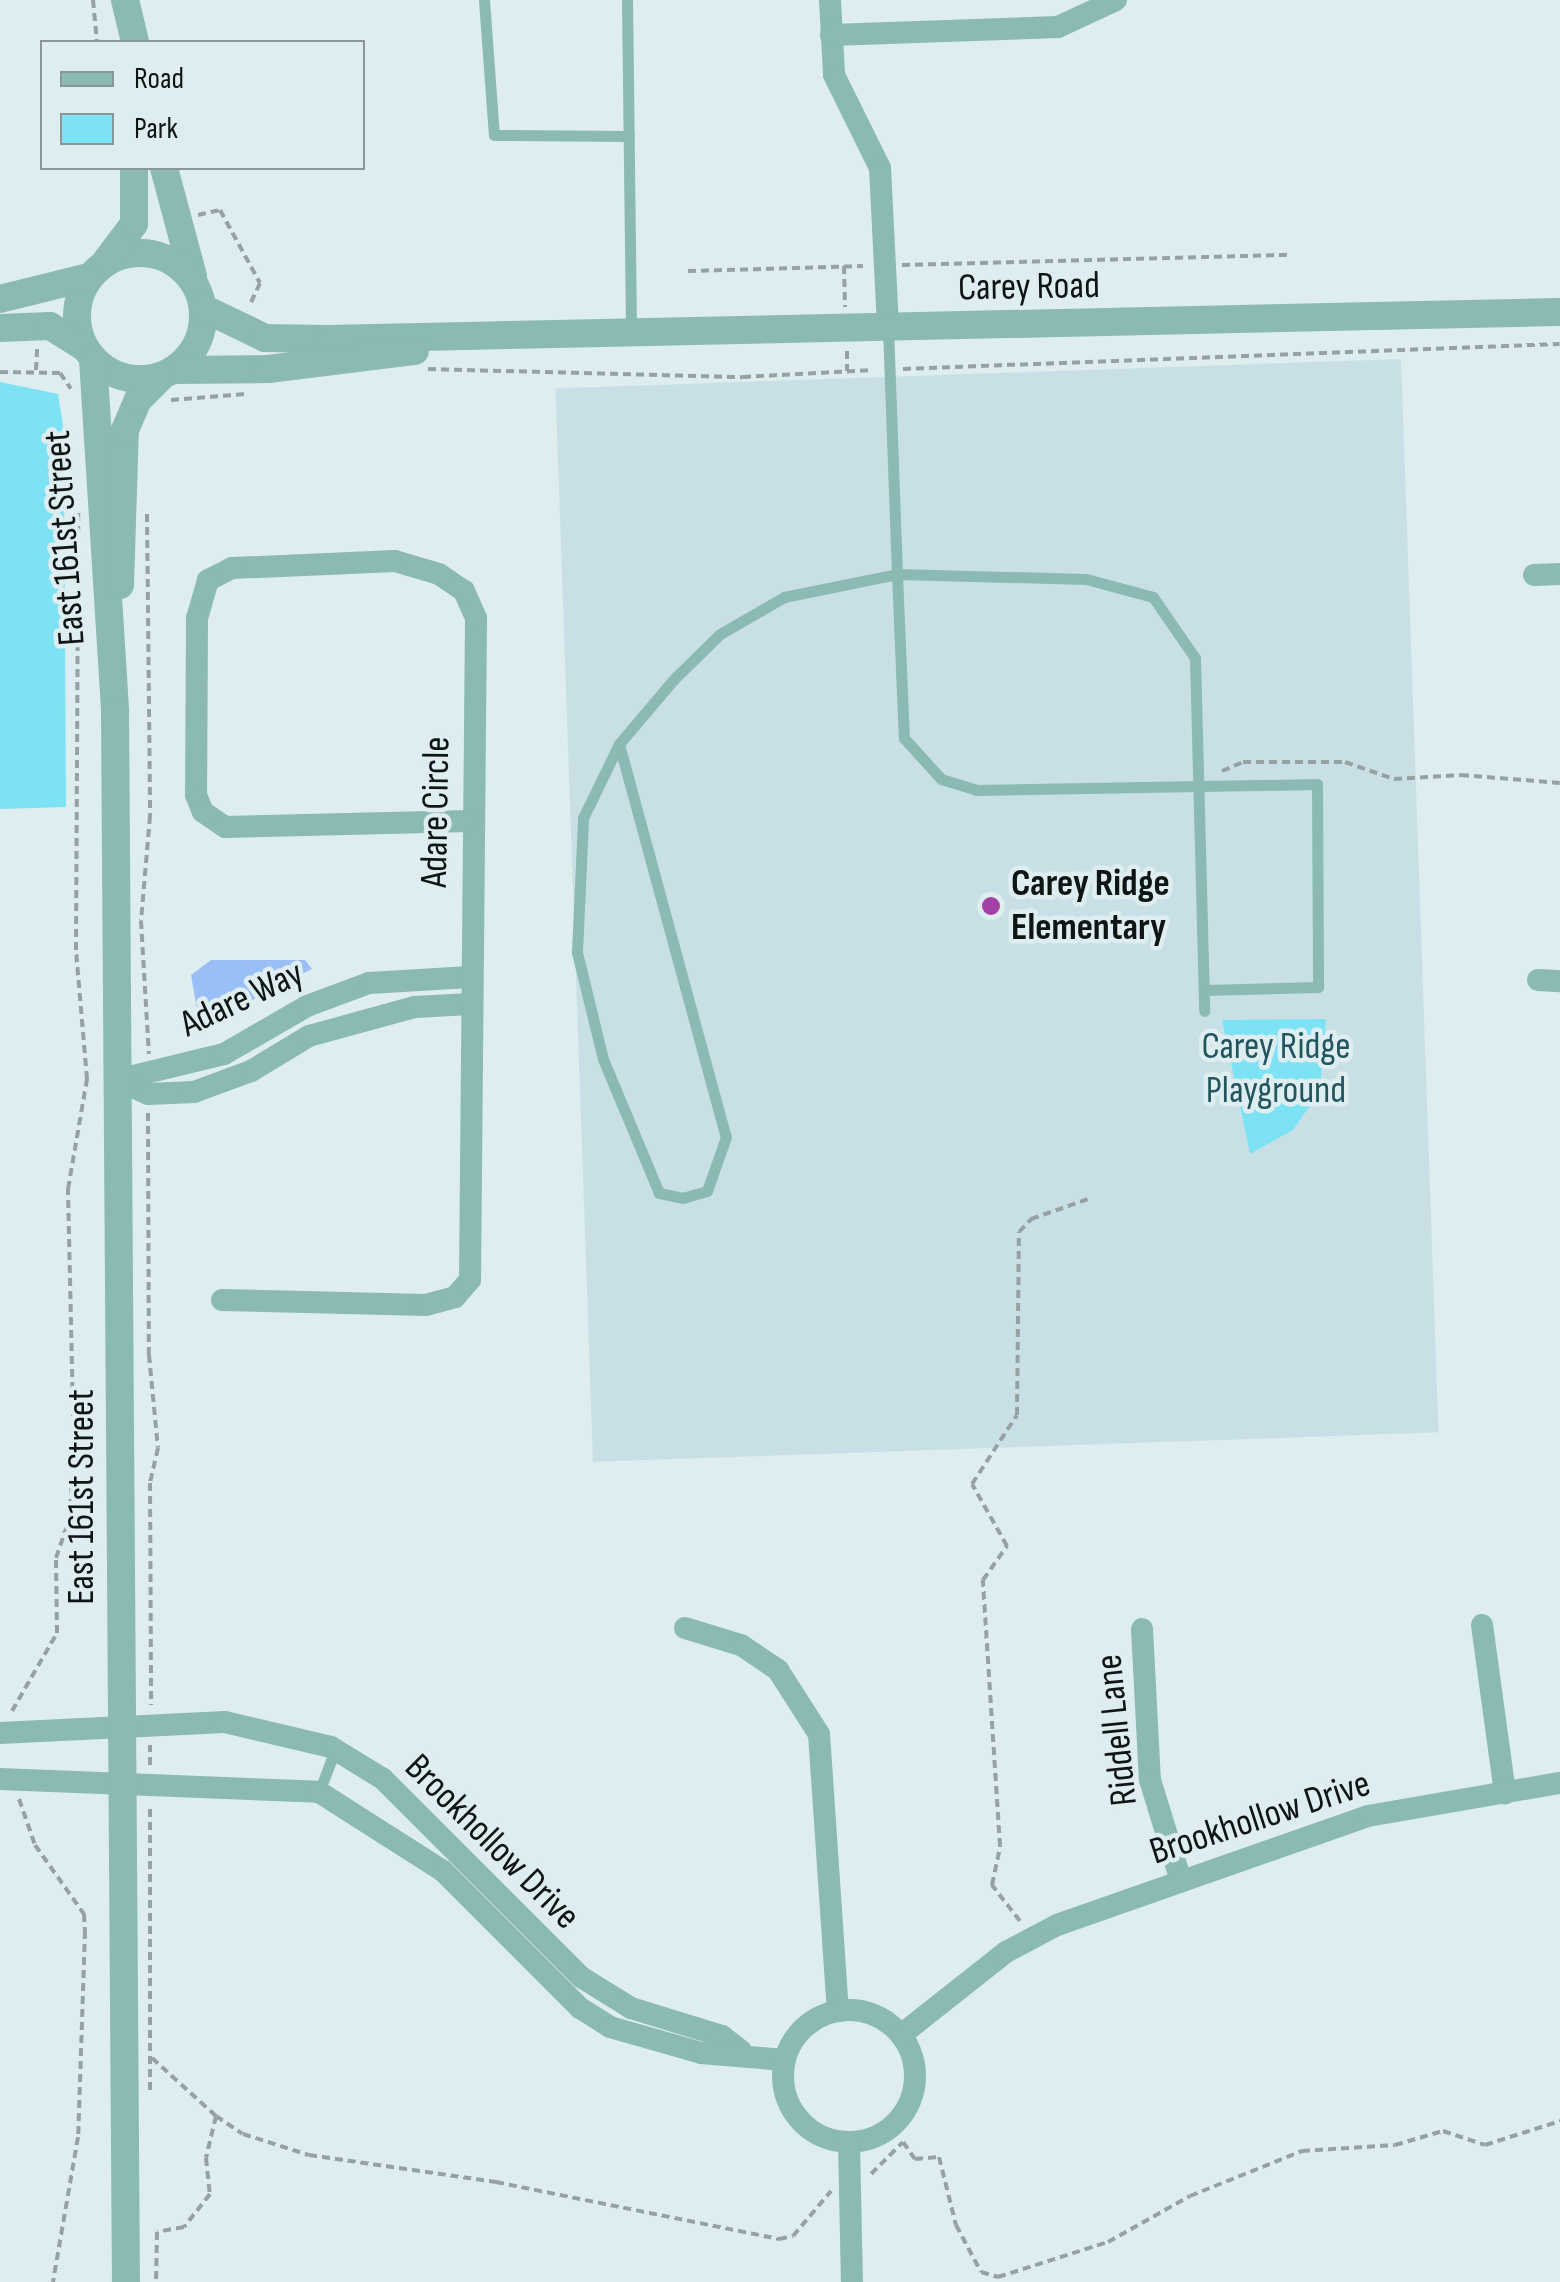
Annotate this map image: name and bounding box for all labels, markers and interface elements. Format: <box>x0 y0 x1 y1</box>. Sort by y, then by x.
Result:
legend <box>40 40 365 170</box>
text: Road <box>134 61 184 97</box>
text: Park <box>134 111 178 147</box>
street label: Carey Road <box>958 263 1100 311</box>
street label: East 161st Street <box>35 429 95 647</box>
street label: Adare Circle <box>412 736 460 888</box>
place label: Carey Ridge Elementary <box>1011 861 1170 951</box>
marker: Carey Ridge Elementary <box>980 895 1002 917</box>
street label: Adare Way <box>173 951 311 1047</box>
park label: Carey Ridge Playground <box>1201 1024 1351 1114</box>
street label: East 161st Street <box>59 1389 105 1605</box>
street label: Riddell Lane <box>1086 1652 1148 1808</box>
street label: Brookhollow Drive <box>395 1745 589 1939</box>
street label: Brookhollow Drive <box>1144 1761 1376 1875</box>

